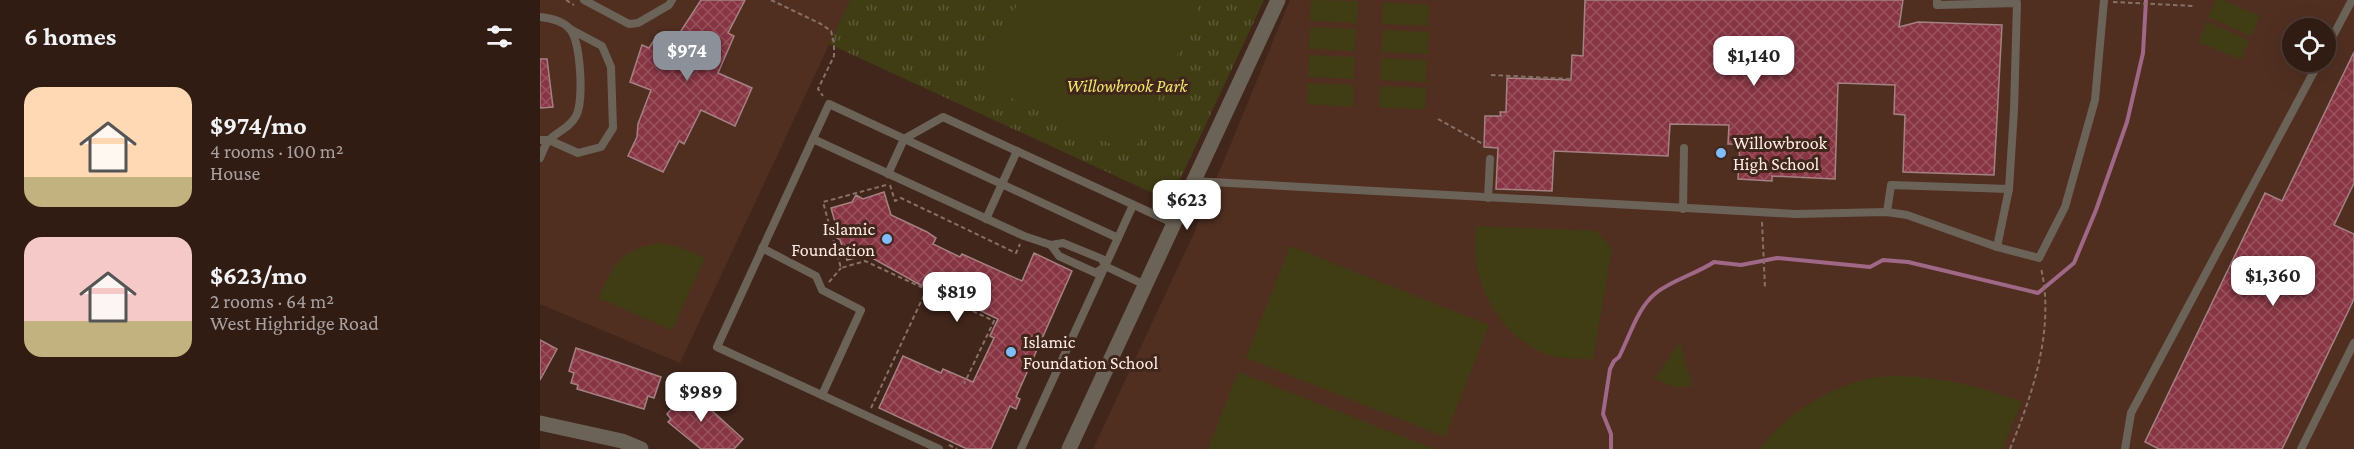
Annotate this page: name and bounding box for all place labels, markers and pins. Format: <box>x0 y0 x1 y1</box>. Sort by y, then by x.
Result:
pin: $974 <box>651 31 723 82</box>
pin: $1,140 <box>1705 36 1803 87</box>
place label: Willowbrook High School <box>1733 133 1828 174</box>
marker: Willowbrook High School <box>1714 146 1728 160</box>
pin: $623 <box>1151 180 1223 231</box>
place label: Islamic Foundation <box>791 219 876 260</box>
marker: Islamic Foundation <box>880 232 894 246</box>
pin: $1,360 <box>2224 256 2322 307</box>
pin: $819 <box>921 272 993 323</box>
place label: Islamic Foundation School <box>1023 332 1158 373</box>
marker: Islamic Foundation School <box>1004 345 1018 359</box>
pin: $989 <box>665 372 737 423</box>

